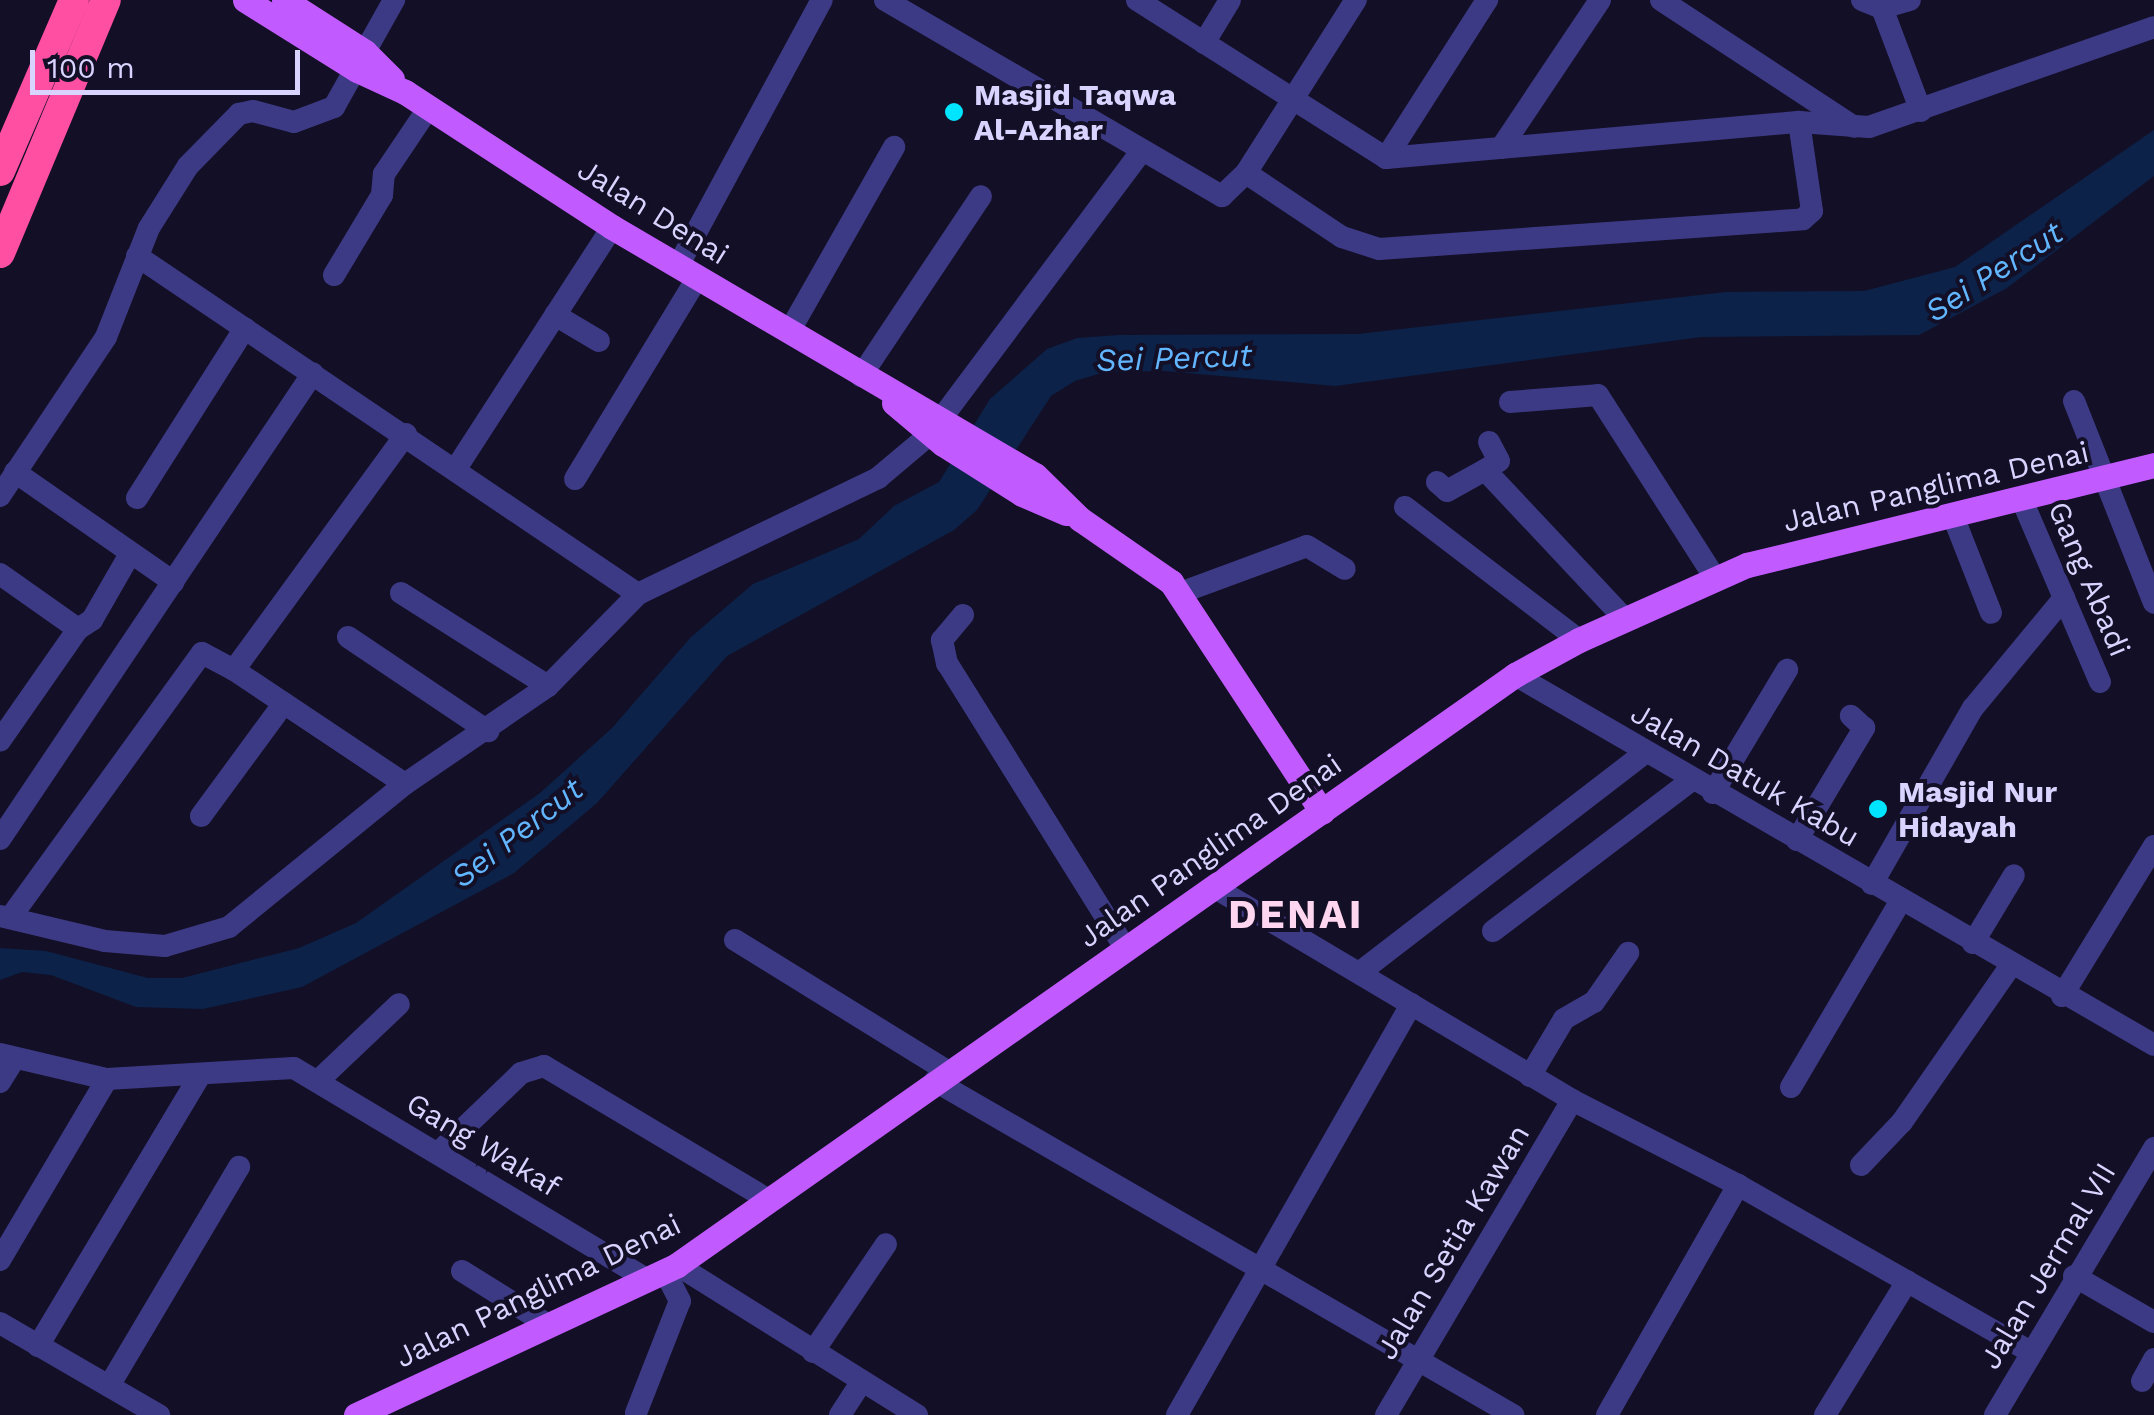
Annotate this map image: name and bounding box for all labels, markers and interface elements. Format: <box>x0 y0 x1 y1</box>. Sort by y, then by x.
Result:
scale bar <box>35 30 305 92</box>
text: 100 m <box>47 50 135 85</box>
place label: Masjid Taqwa Al-Azhar <box>974 77 1177 148</box>
marker: Masjid Taqwa Al-Azhar <box>943 101 965 123</box>
street label: Jalan Denai <box>571 151 735 273</box>
water label: Sei Percut <box>1918 213 2070 331</box>
water label: Sei Percut <box>1095 336 1253 380</box>
street label: Jalan Panglima Denai <box>1779 434 2093 540</box>
street label: Gang Abadi <box>2040 496 2138 662</box>
street label: Jalan Datuk Kabu <box>1624 695 1866 855</box>
street label: Jalan Panglima Denai <box>1071 746 1349 956</box>
water label: Sei Percut <box>444 770 590 896</box>
place label: Masjid Nur Hidayah <box>1898 774 2057 844</box>
marker: Masjid Nur Hidayah <box>1867 798 1889 820</box>
district label: DENAI <box>1228 891 1364 939</box>
street label: Gang Wakaf <box>399 1085 567 1205</box>
street label: Jalan Setia Kawan <box>1368 1118 1538 1366</box>
street label: Jalan Jermal VII <box>1972 1155 2124 1377</box>
street label: Jalan Panglima Denai <box>389 1206 687 1376</box>

